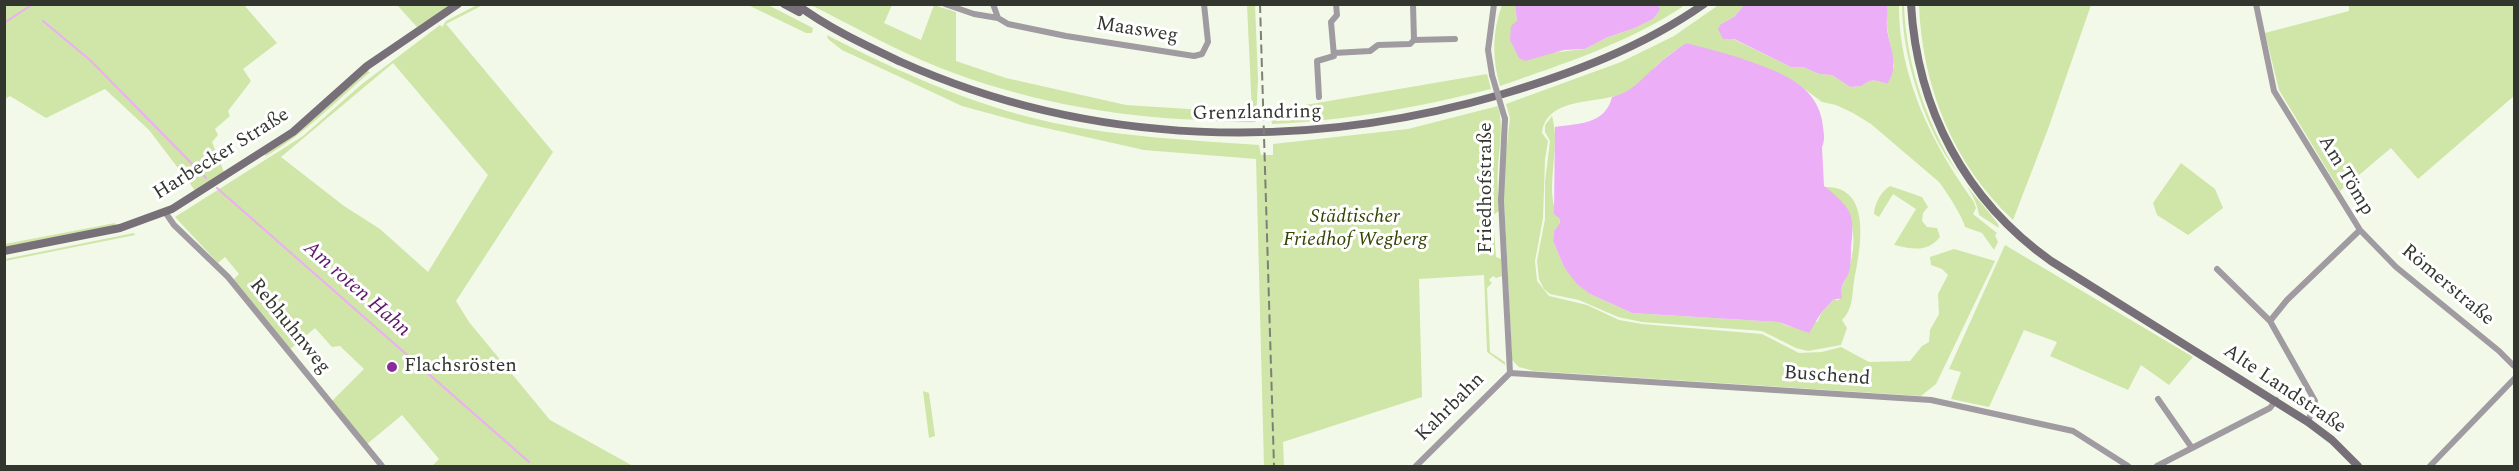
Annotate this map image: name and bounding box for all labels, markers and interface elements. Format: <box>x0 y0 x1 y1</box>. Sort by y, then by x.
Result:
street label: Maasweg <box>1094 13 1180 49</box>
street label: Grenzlandring <box>1192 101 1322 127</box>
street label: Harbecker Straße <box>150 104 294 206</box>
street label: Friedhofstraße <box>1475 122 1499 254</box>
street label: Am Tömp <box>2312 132 2378 220</box>
park label: Städtischer Friedhof Wegberg <box>1283 206 1427 253</box>
water label: Am roten Hahn <box>297 237 415 343</box>
street label: Römerstraße <box>2396 240 2498 332</box>
street label: Rebhuhnweg <box>243 274 335 380</box>
street label: Alte Landstraße <box>2218 340 2350 440</box>
place label: Flachsrösten <box>404 355 517 379</box>
marker: Flachsrösten <box>385 360 399 374</box>
street label: Buschend <box>1783 362 1871 392</box>
street label: Kahrbahn <box>1412 369 1490 447</box>

